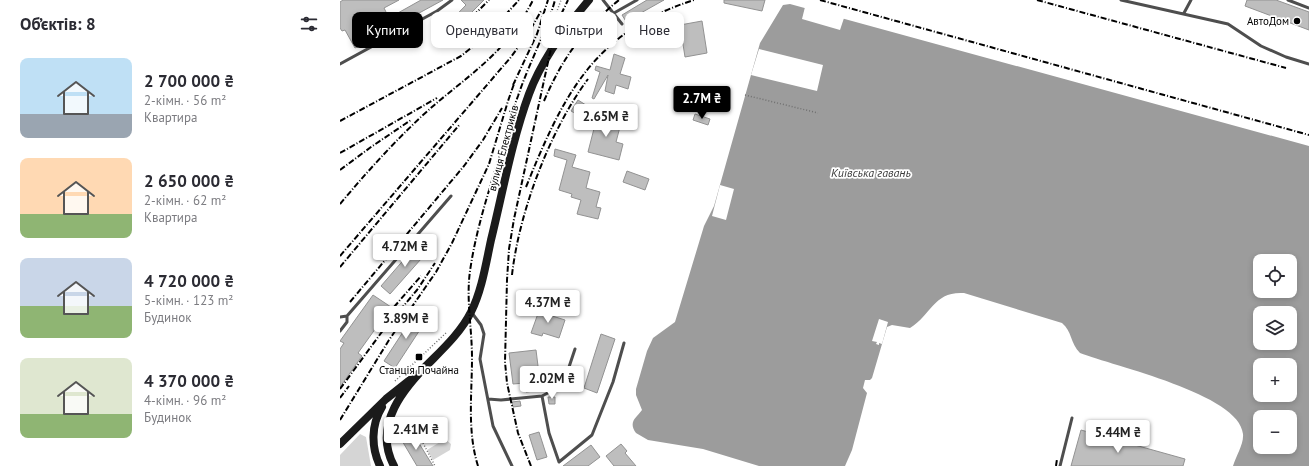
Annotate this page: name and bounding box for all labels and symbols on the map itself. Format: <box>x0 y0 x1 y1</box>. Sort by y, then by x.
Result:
place label: АвтоДом <box>1247 14 1289 28</box>
marker: АвтоДом <box>1292 16 1302 26</box>
pin: 2.7M ₴ <box>669 86 735 120</box>
street label: вулиця Електриків <box>485 103 521 193</box>
pin: 2.65M ₴ <box>569 104 643 138</box>
water label: Київська гавань <box>831 165 911 180</box>
pin: 4.72M ₴ <box>368 234 442 268</box>
pin: 4.37M ₴ <box>511 290 585 324</box>
pin: 3.89M ₴ <box>369 306 443 340</box>
marker: Станція Почайна <box>414 352 424 362</box>
place label: Станція Почайна <box>379 363 459 377</box>
pin: 2.02M ₴ <box>515 366 589 400</box>
pin: 2.41M ₴ <box>379 417 453 451</box>
pin: 5.44M ₴ <box>1081 420 1155 454</box>

